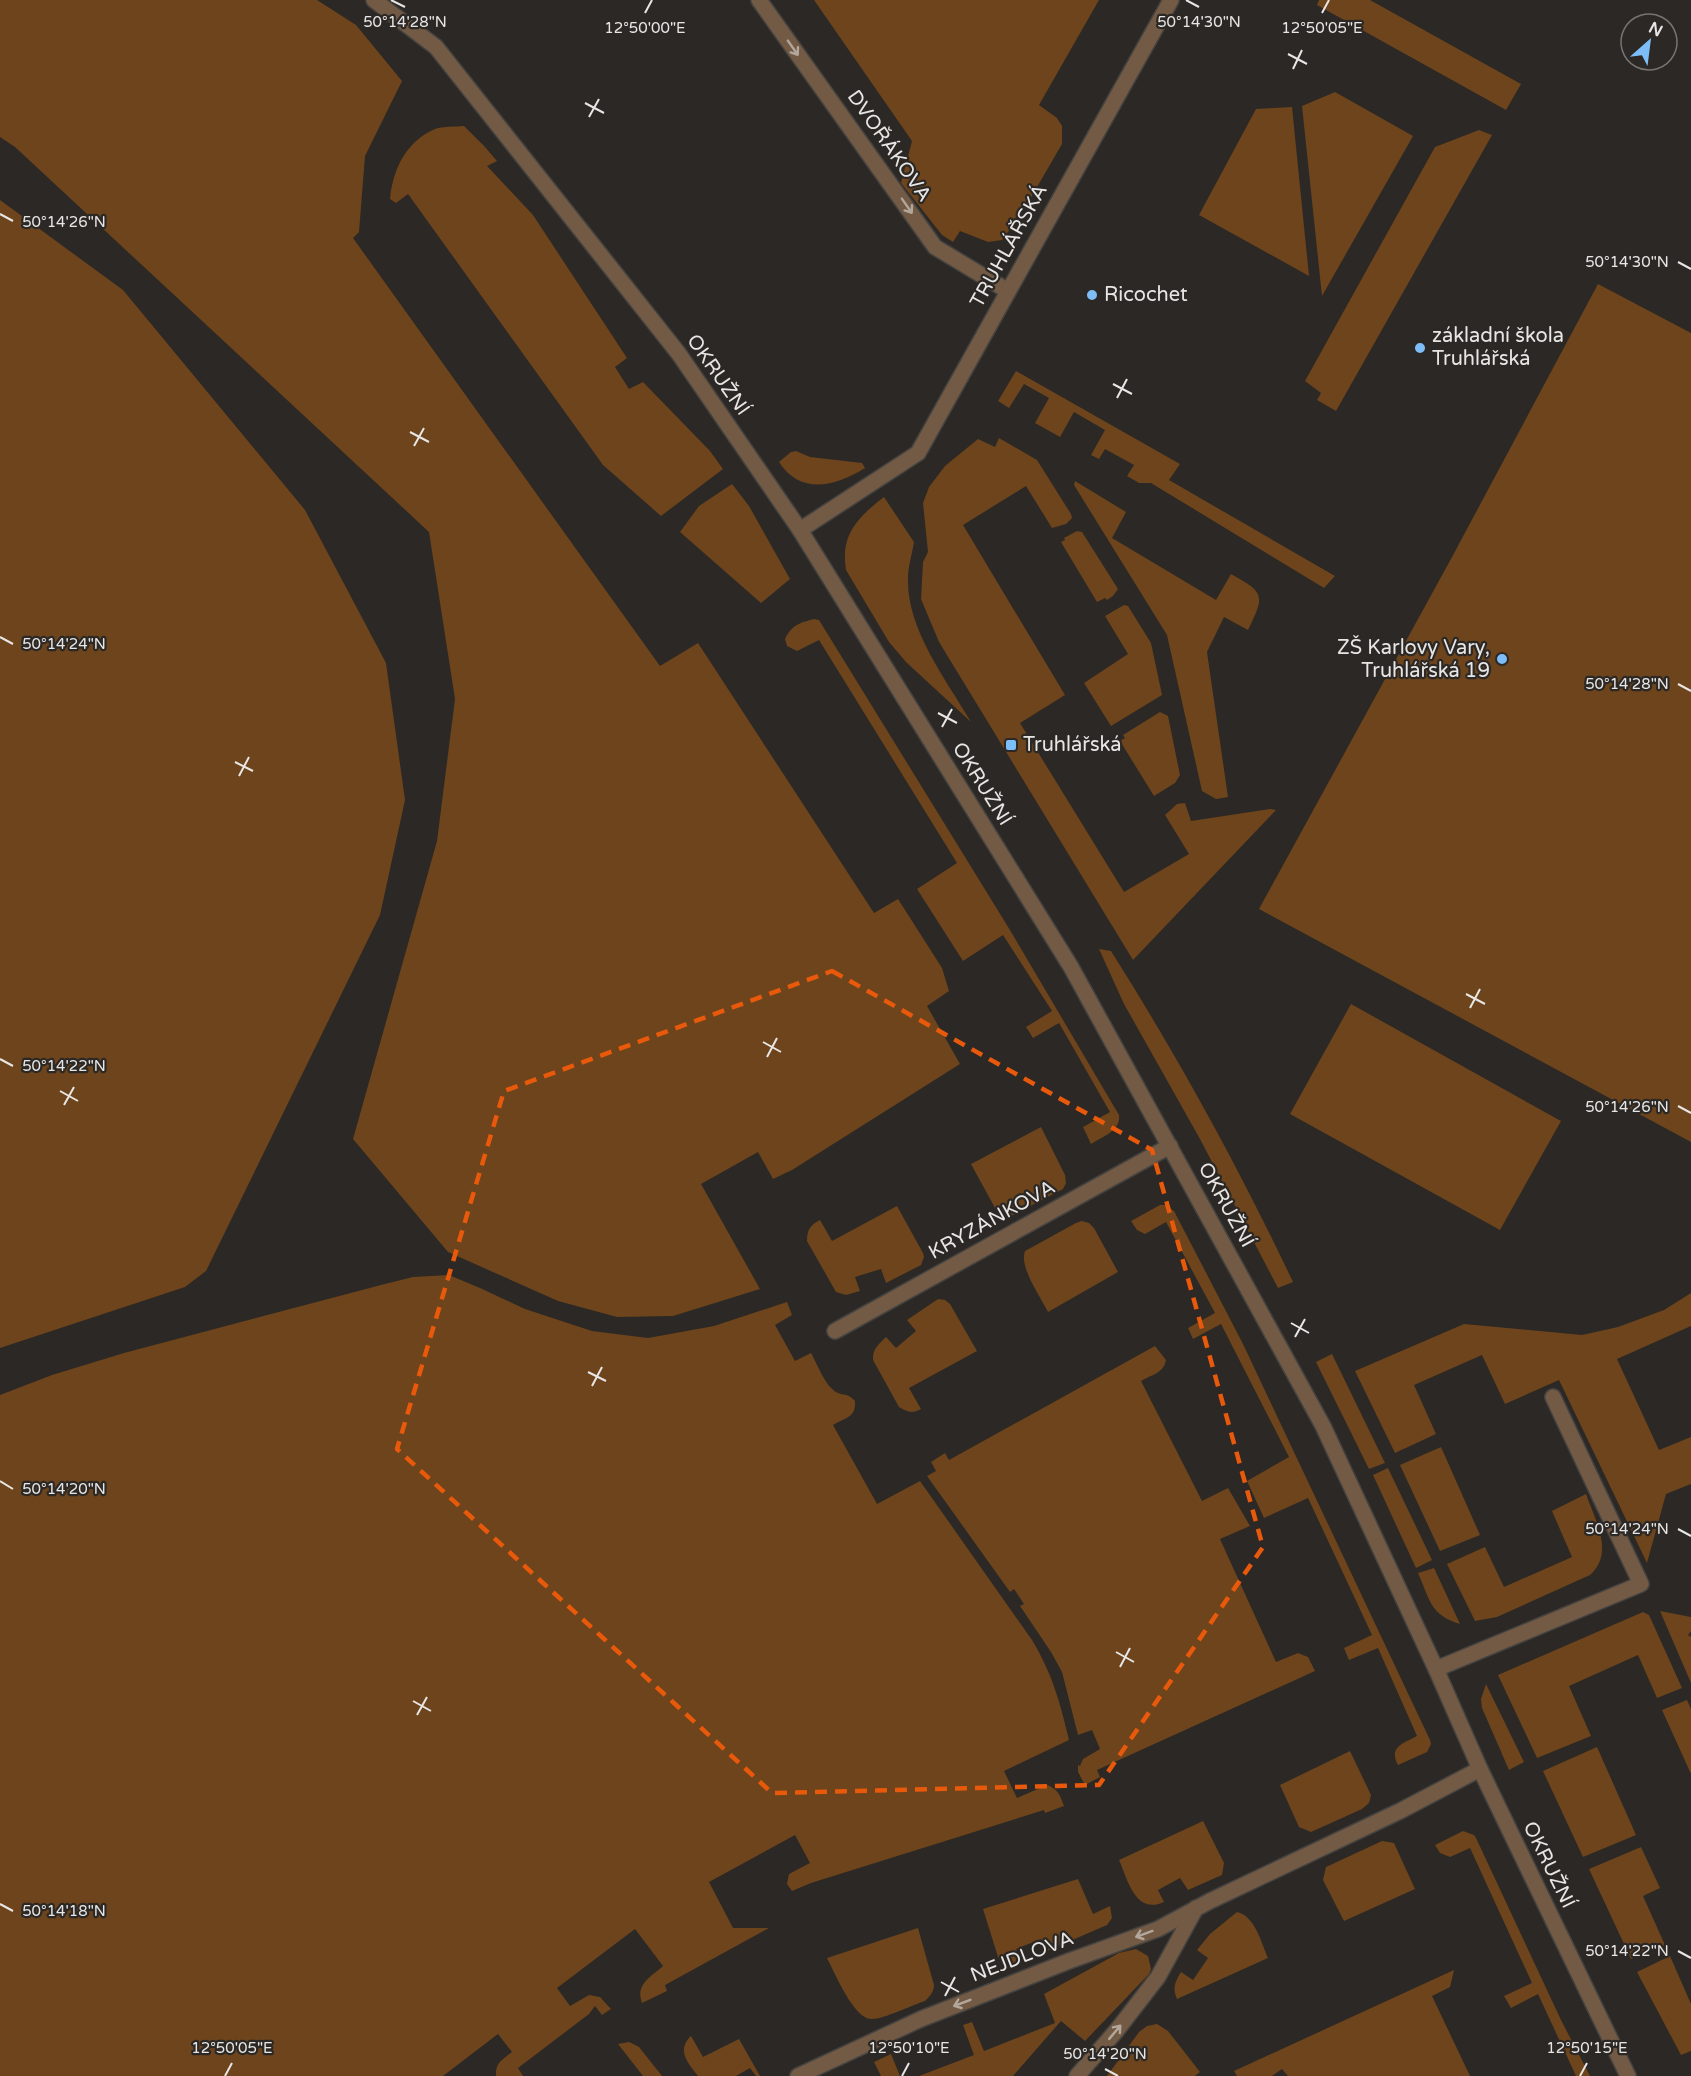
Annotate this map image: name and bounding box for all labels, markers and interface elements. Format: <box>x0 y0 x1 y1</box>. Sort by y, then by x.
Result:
north arrow <box>1619 12 1679 72</box>
text: 50°14'28"N <box>363 13 447 31</box>
text: 50°14'30"N <box>1157 13 1241 31</box>
text: N <box>1645 18 1666 41</box>
text: 12°50'00"E <box>604 19 686 37</box>
text: 12°50'05"E <box>1281 19 1363 37</box>
one-way arrow <box>787 39 800 55</box>
street label: DVOŘÁKOVA <box>842 85 937 206</box>
street label: TRUHLÁŘSKÁ <box>964 180 1053 312</box>
one-way arrow <box>901 198 913 214</box>
text: 50°14'26"N <box>22 213 106 231</box>
text: 50°14'30"N <box>1585 253 1669 271</box>
place label: Ricochet <box>1104 283 1188 307</box>
marker: Ricochet <box>1085 288 1099 302</box>
place label: základní škola Truhlářská <box>1432 324 1564 371</box>
street label: OKRUŽNÍ <box>681 329 755 420</box>
marker: základní škola Truhlářská <box>1413 341 1427 355</box>
text: 50°14'24"N <box>22 635 106 653</box>
place label: ZŠ Karlovy Vary, Truhlářská 19 <box>1337 635 1490 683</box>
marker: ZŠ Karlovy Vary, Truhlářská 19 <box>1495 652 1509 666</box>
text: 50°14'28"N <box>1585 675 1669 693</box>
place label: Truhlářská <box>1023 733 1121 757</box>
street label: OKRUŽNÍ <box>947 737 1018 830</box>
marker: Truhlářská <box>1004 738 1018 752</box>
text: 50°14'22"N <box>22 1057 106 1075</box>
text: 50°14'26"N <box>1585 1098 1669 1116</box>
street label: OKRUŽNÍ <box>1193 1158 1260 1252</box>
street label: KRYZÁNKOVA <box>924 1174 1059 1265</box>
text: 50°14'20"N <box>22 1480 106 1498</box>
text: 50°14'24"N <box>1585 1520 1669 1538</box>
street label: OKRUŽNÍ <box>1518 1817 1581 1912</box>
text: 50°14'18"N <box>22 1902 106 1920</box>
street label: NEJDLOVA <box>967 1926 1077 1988</box>
one-way arrow <box>1135 1929 1154 1940</box>
text: 50°14'22"N <box>1585 1942 1669 1960</box>
one-way arrow <box>953 1999 971 2010</box>
one-way arrow <box>1108 2024 1121 2040</box>
text: 12°50'05"E <box>191 2039 273 2057</box>
text: 12°50'10"E <box>868 2039 950 2057</box>
text: 12°50'15"E <box>1546 2039 1628 2057</box>
text: 50°14'20"N <box>1063 2045 1147 2063</box>

